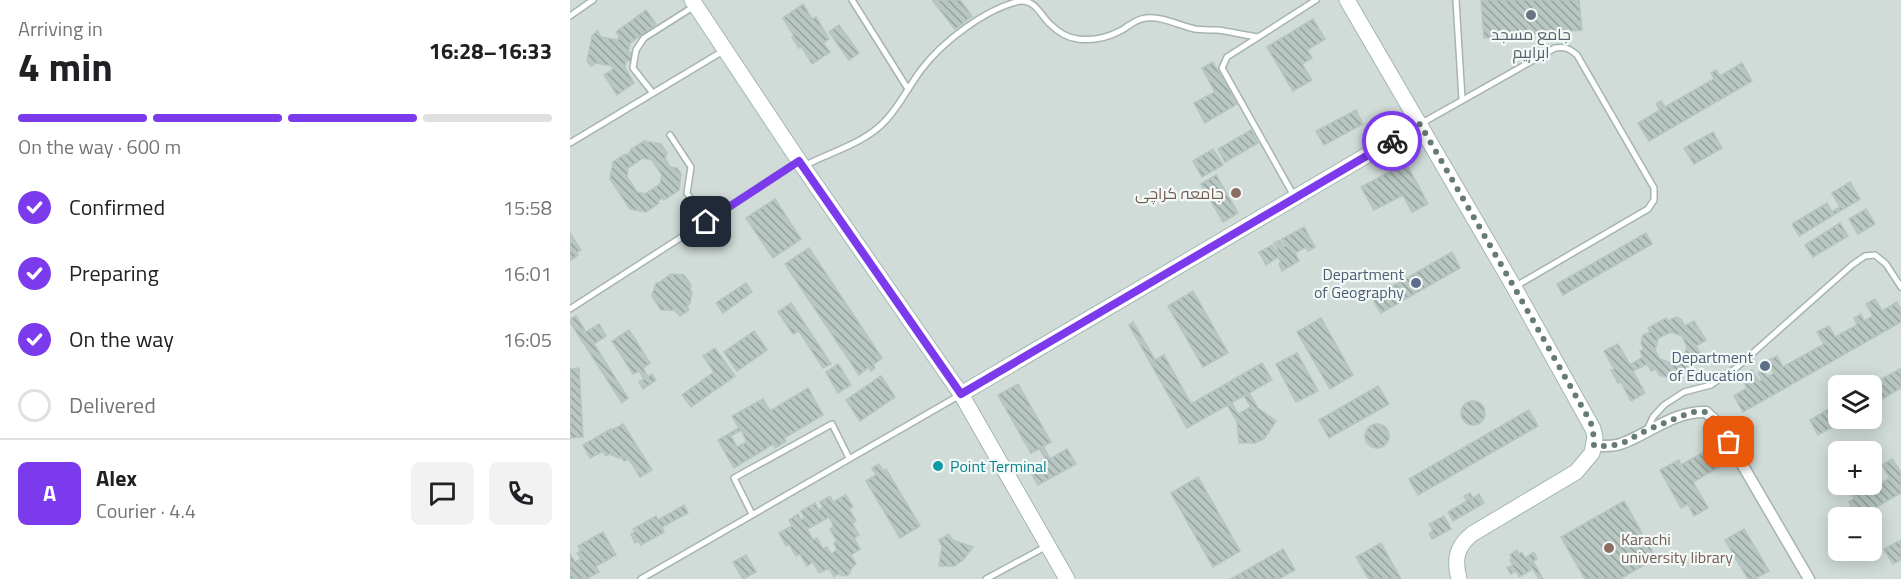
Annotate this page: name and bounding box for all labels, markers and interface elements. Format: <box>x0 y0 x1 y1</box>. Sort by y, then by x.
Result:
marker: جامع مسجد ابراہیم <box>1524 8 1538 22</box>
text: Arriving in <box>18 13 103 44</box>
place label: جامع مسجد ابراہیم <box>1491 22 1571 64</box>
text: 16:28–16:33 <box>429 34 552 68</box>
text: 4 min <box>18 37 113 96</box>
courier <box>1362 111 1422 171</box>
icon: bike <box>1376 125 1409 158</box>
text: On the way · 600 m <box>18 131 181 162</box>
place label: جامعہ کراچی <box>1135 181 1224 205</box>
marker: جامعہ کراچی <box>1229 186 1243 200</box>
text: Confirmed <box>69 190 165 224</box>
icon: check <box>18 191 51 224</box>
text: 15:58 <box>503 192 552 223</box>
pin <box>680 196 731 247</box>
icon: home <box>689 205 722 238</box>
text: Preparing <box>69 256 159 290</box>
icon: check <box>18 257 51 290</box>
text: 16:01 <box>503 258 552 289</box>
place label: Department of Geography <box>1314 262 1404 304</box>
marker: Department of Geography <box>1409 276 1423 290</box>
text: On the way <box>69 322 174 356</box>
icon: check <box>18 323 51 356</box>
text: 16:05 <box>503 324 552 355</box>
place label: Department of Education <box>1669 345 1753 387</box>
marker: Department of Education <box>1758 359 1772 373</box>
map controls <box>1828 375 1882 561</box>
button: layers <box>1828 375 1882 429</box>
text: Delivered <box>69 388 156 422</box>
pin <box>1703 416 1754 467</box>
icon: bag <box>1712 425 1745 458</box>
button: + <box>1828 441 1882 495</box>
place label: Point Terminal <box>950 454 1047 478</box>
marker: Point Terminal <box>931 459 945 473</box>
text: Alex <box>96 461 137 495</box>
button: chat <box>411 462 474 525</box>
button: phone <box>489 462 552 525</box>
text: A <box>43 476 56 510</box>
text: Courier · 4.4 <box>96 495 196 526</box>
button: − <box>1828 507 1882 561</box>
place label: Karachi university library <box>1621 527 1733 569</box>
marker: Karachi university library <box>1602 541 1616 555</box>

